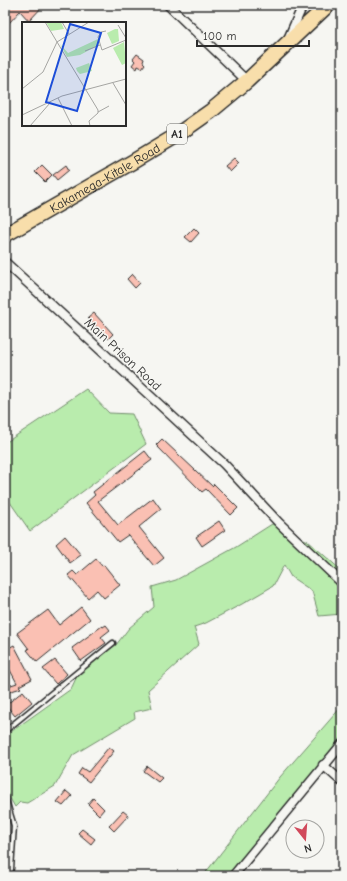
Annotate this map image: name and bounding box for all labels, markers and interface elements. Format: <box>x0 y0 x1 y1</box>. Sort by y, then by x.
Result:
inset map <box>22 22 126 126</box>
scale bar <box>197 22 309 48</box>
text: 100 m <box>203 29 236 43</box>
road number: A1 <box>167 124 187 144</box>
street label: Kakamega-Kitale Road <box>47 140 163 215</box>
street label: Main Prison Road <box>82 315 164 393</box>
north arrow <box>285 819 325 859</box>
text: N <box>302 841 313 855</box>

